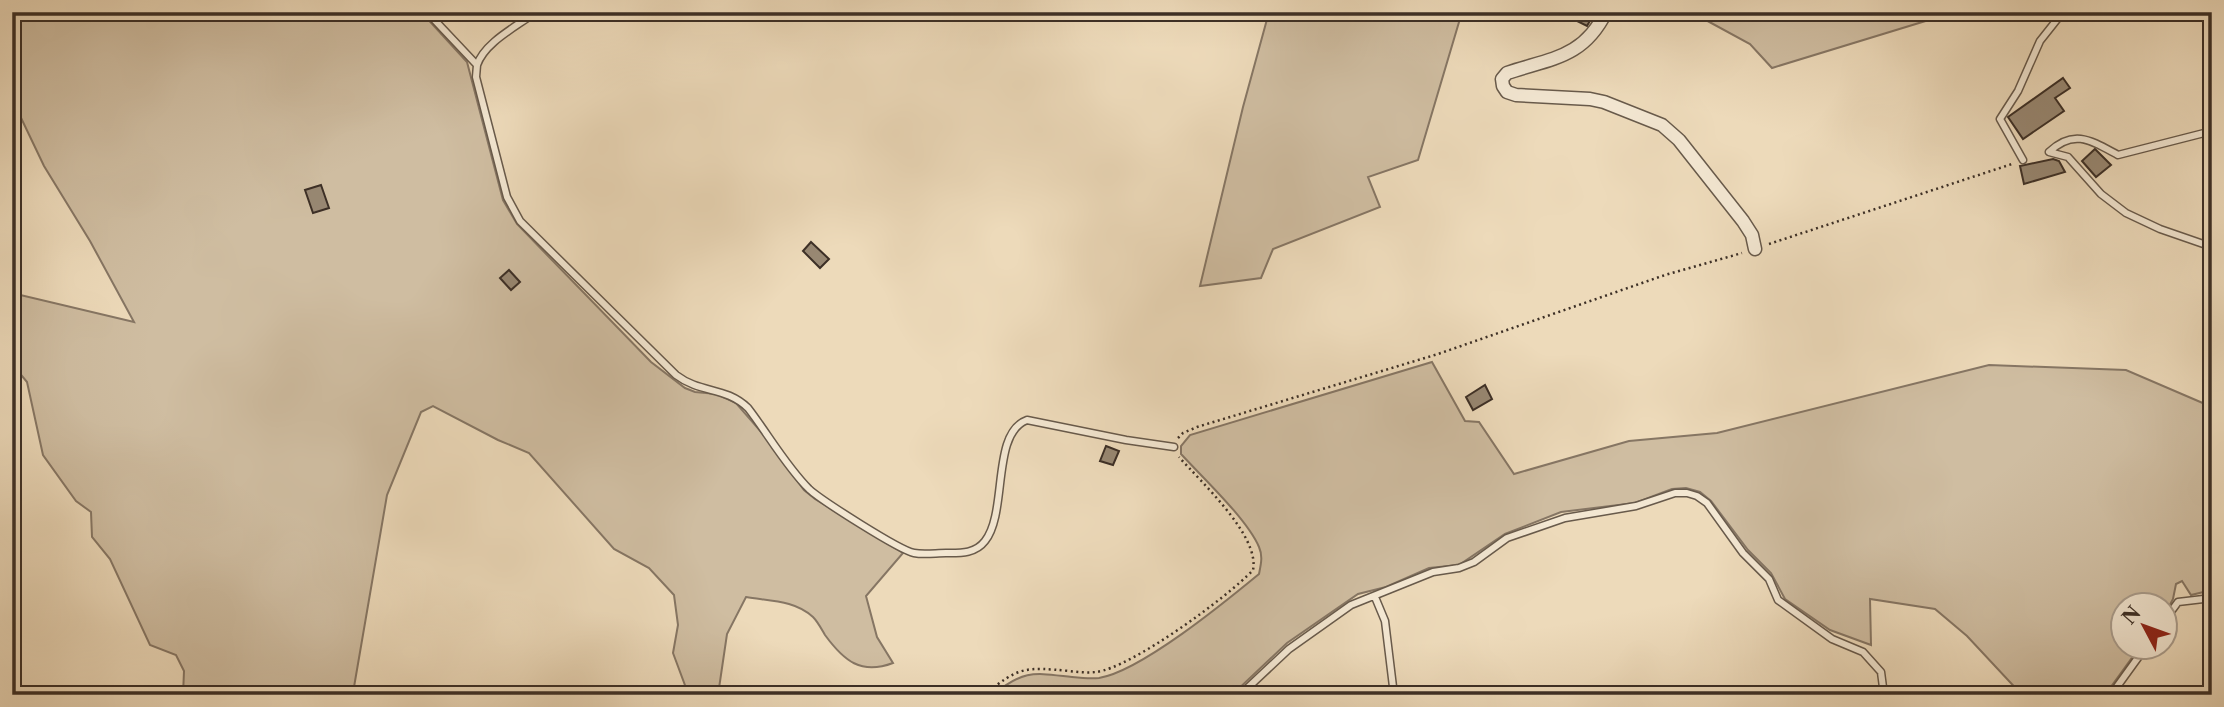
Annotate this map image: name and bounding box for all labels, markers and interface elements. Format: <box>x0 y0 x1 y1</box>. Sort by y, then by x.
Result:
north arrow <box>2108 592 2178 662</box>
text: N <box>2117 601 2146 629</box>

